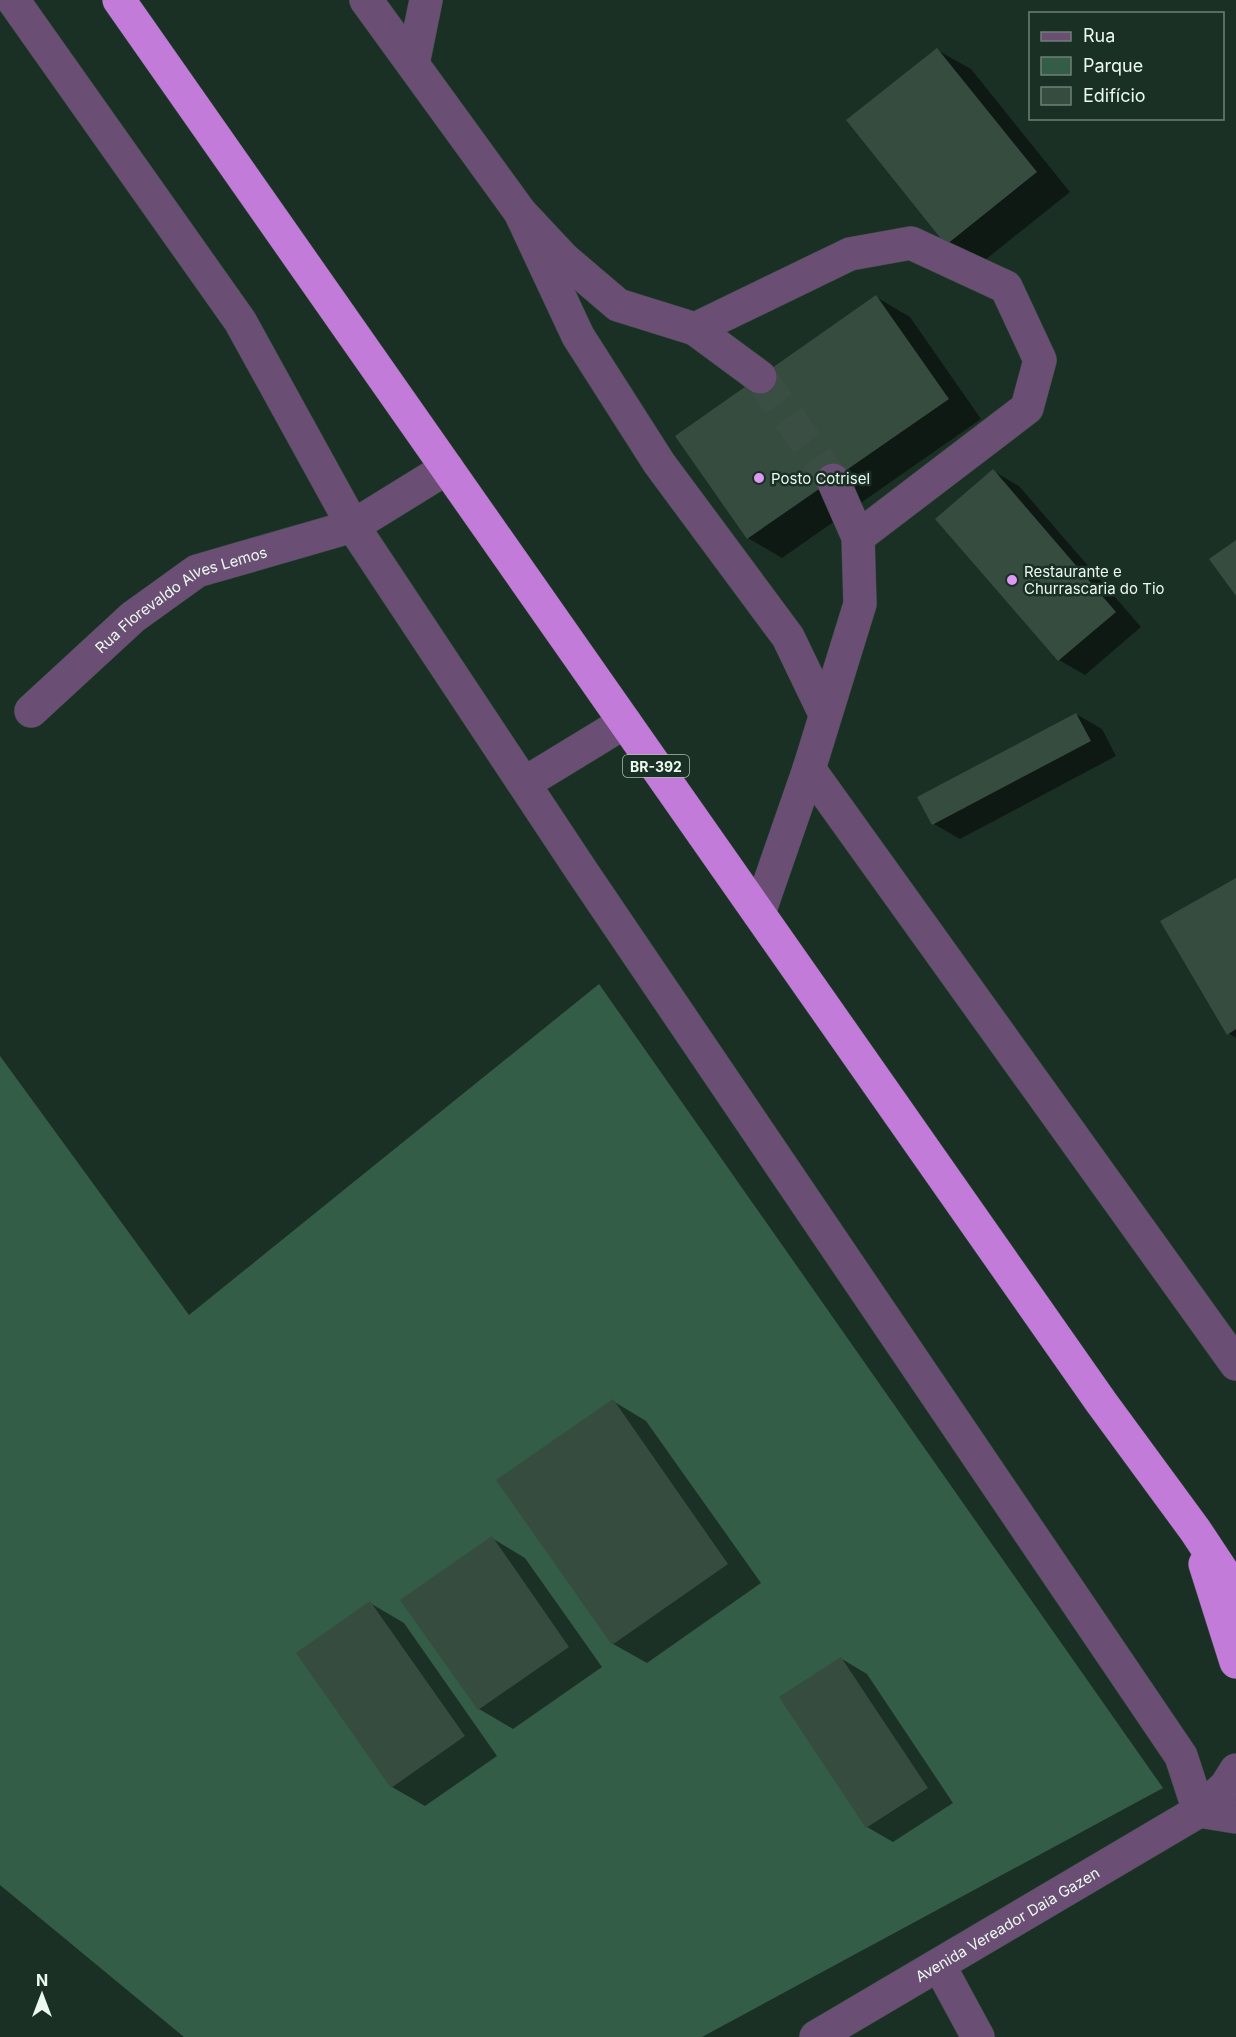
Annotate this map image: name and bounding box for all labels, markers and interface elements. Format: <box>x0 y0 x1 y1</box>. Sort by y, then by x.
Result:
legend <box>1029 12 1224 120</box>
text: Rua <box>1083 25 1115 46</box>
text: Parque <box>1083 55 1143 76</box>
text: Edifício <box>1083 85 1146 106</box>
place label: Posto Cotrisel <box>771 469 870 488</box>
marker: Posto Cotrisel <box>752 471 766 485</box>
street label: Rua Florevaldo Alves Lemos <box>91 542 269 657</box>
place label: Restaurante e Churrascaria do Tio <box>1024 562 1165 598</box>
marker: Restaurante e Churrascaria do Tio <box>1005 573 1019 587</box>
road number: BR-392 <box>623 755 689 777</box>
street label: Avenida Vereador Daia Gazen <box>912 1862 1103 1986</box>
north arrow <box>12 1965 72 2025</box>
text: N <box>36 1970 48 1990</box>

